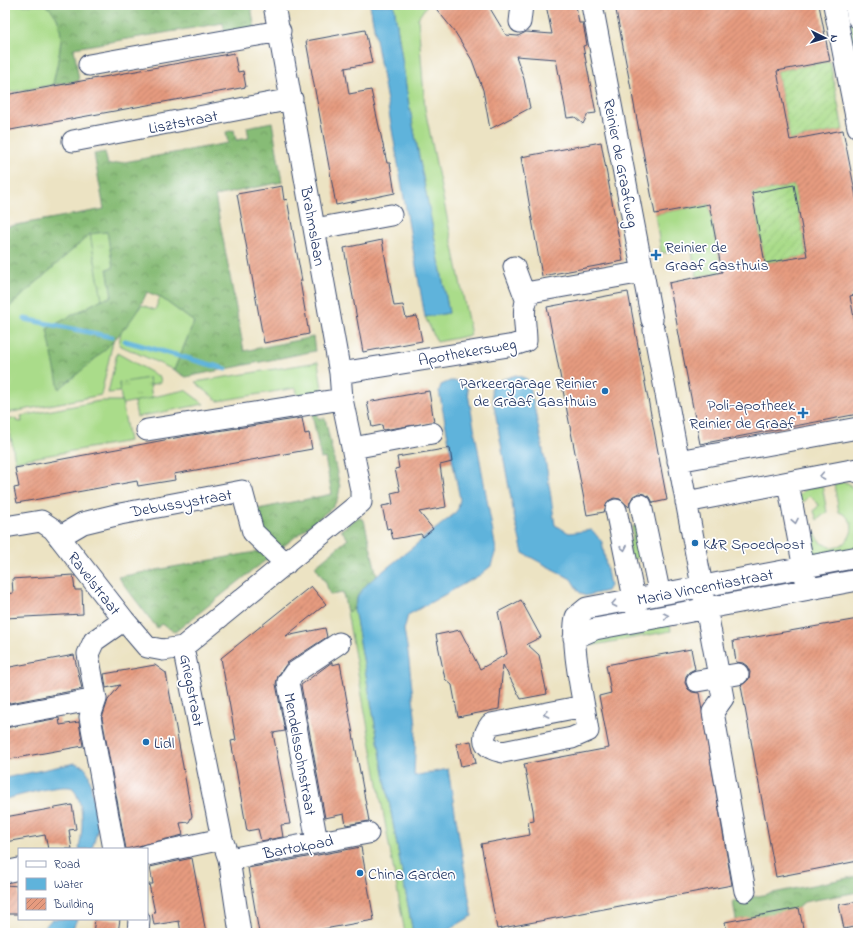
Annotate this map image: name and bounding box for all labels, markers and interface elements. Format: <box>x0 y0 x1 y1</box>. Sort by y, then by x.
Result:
north arrow <box>805 18 845 58</box>
text: N <box>826 34 842 43</box>
street label: Reinier de Graafweg <box>596 97 644 230</box>
street label: Lisztstraat <box>147 104 221 141</box>
street label: Brahmslaan <box>293 184 331 268</box>
place label: Reinier de Graaf Gasthuis <box>665 236 769 278</box>
marker: Reinier de Graaf Gasthuis <box>650 249 662 261</box>
street label: Apothekersweg <box>416 333 518 373</box>
place label: Parkeergarage Reinier de Graaf Gasthuis <box>459 372 597 414</box>
marker: Parkeergarage Reinier de Graaf Gasthuis <box>600 386 610 396</box>
place label: Poli-apotheek Reinier de Graaf <box>689 394 796 436</box>
marker: Poli-apotheek Reinier de Graaf <box>798 408 808 418</box>
one-way arrow <box>819 471 825 480</box>
street label: Debussystraat <box>128 483 235 525</box>
one-way arrow <box>790 518 799 524</box>
place label: K&R Spoedpost <box>703 533 806 557</box>
marker: K&R Spoedpost <box>690 538 700 548</box>
one-way arrow <box>619 545 627 551</box>
street label: Ravelstraat <box>61 547 126 622</box>
street label: Maria Vincentiastraat <box>635 563 776 613</box>
one-way arrow <box>610 599 617 607</box>
one-way arrow <box>663 612 669 620</box>
street label: Griegstraat <box>172 652 210 729</box>
street label: Mendelssohnstraat <box>276 691 322 818</box>
one-way arrow <box>543 709 549 717</box>
place label: Lidl <box>154 732 175 756</box>
marker: Lidl <box>141 737 151 747</box>
street label: Bartokpad <box>260 829 335 867</box>
legend <box>18 848 148 920</box>
text: Road <box>54 856 80 874</box>
place label: China Garden <box>368 863 456 887</box>
marker: China Garden <box>355 868 365 878</box>
text: Water <box>54 876 83 894</box>
text: Building <box>53 896 93 915</box>

